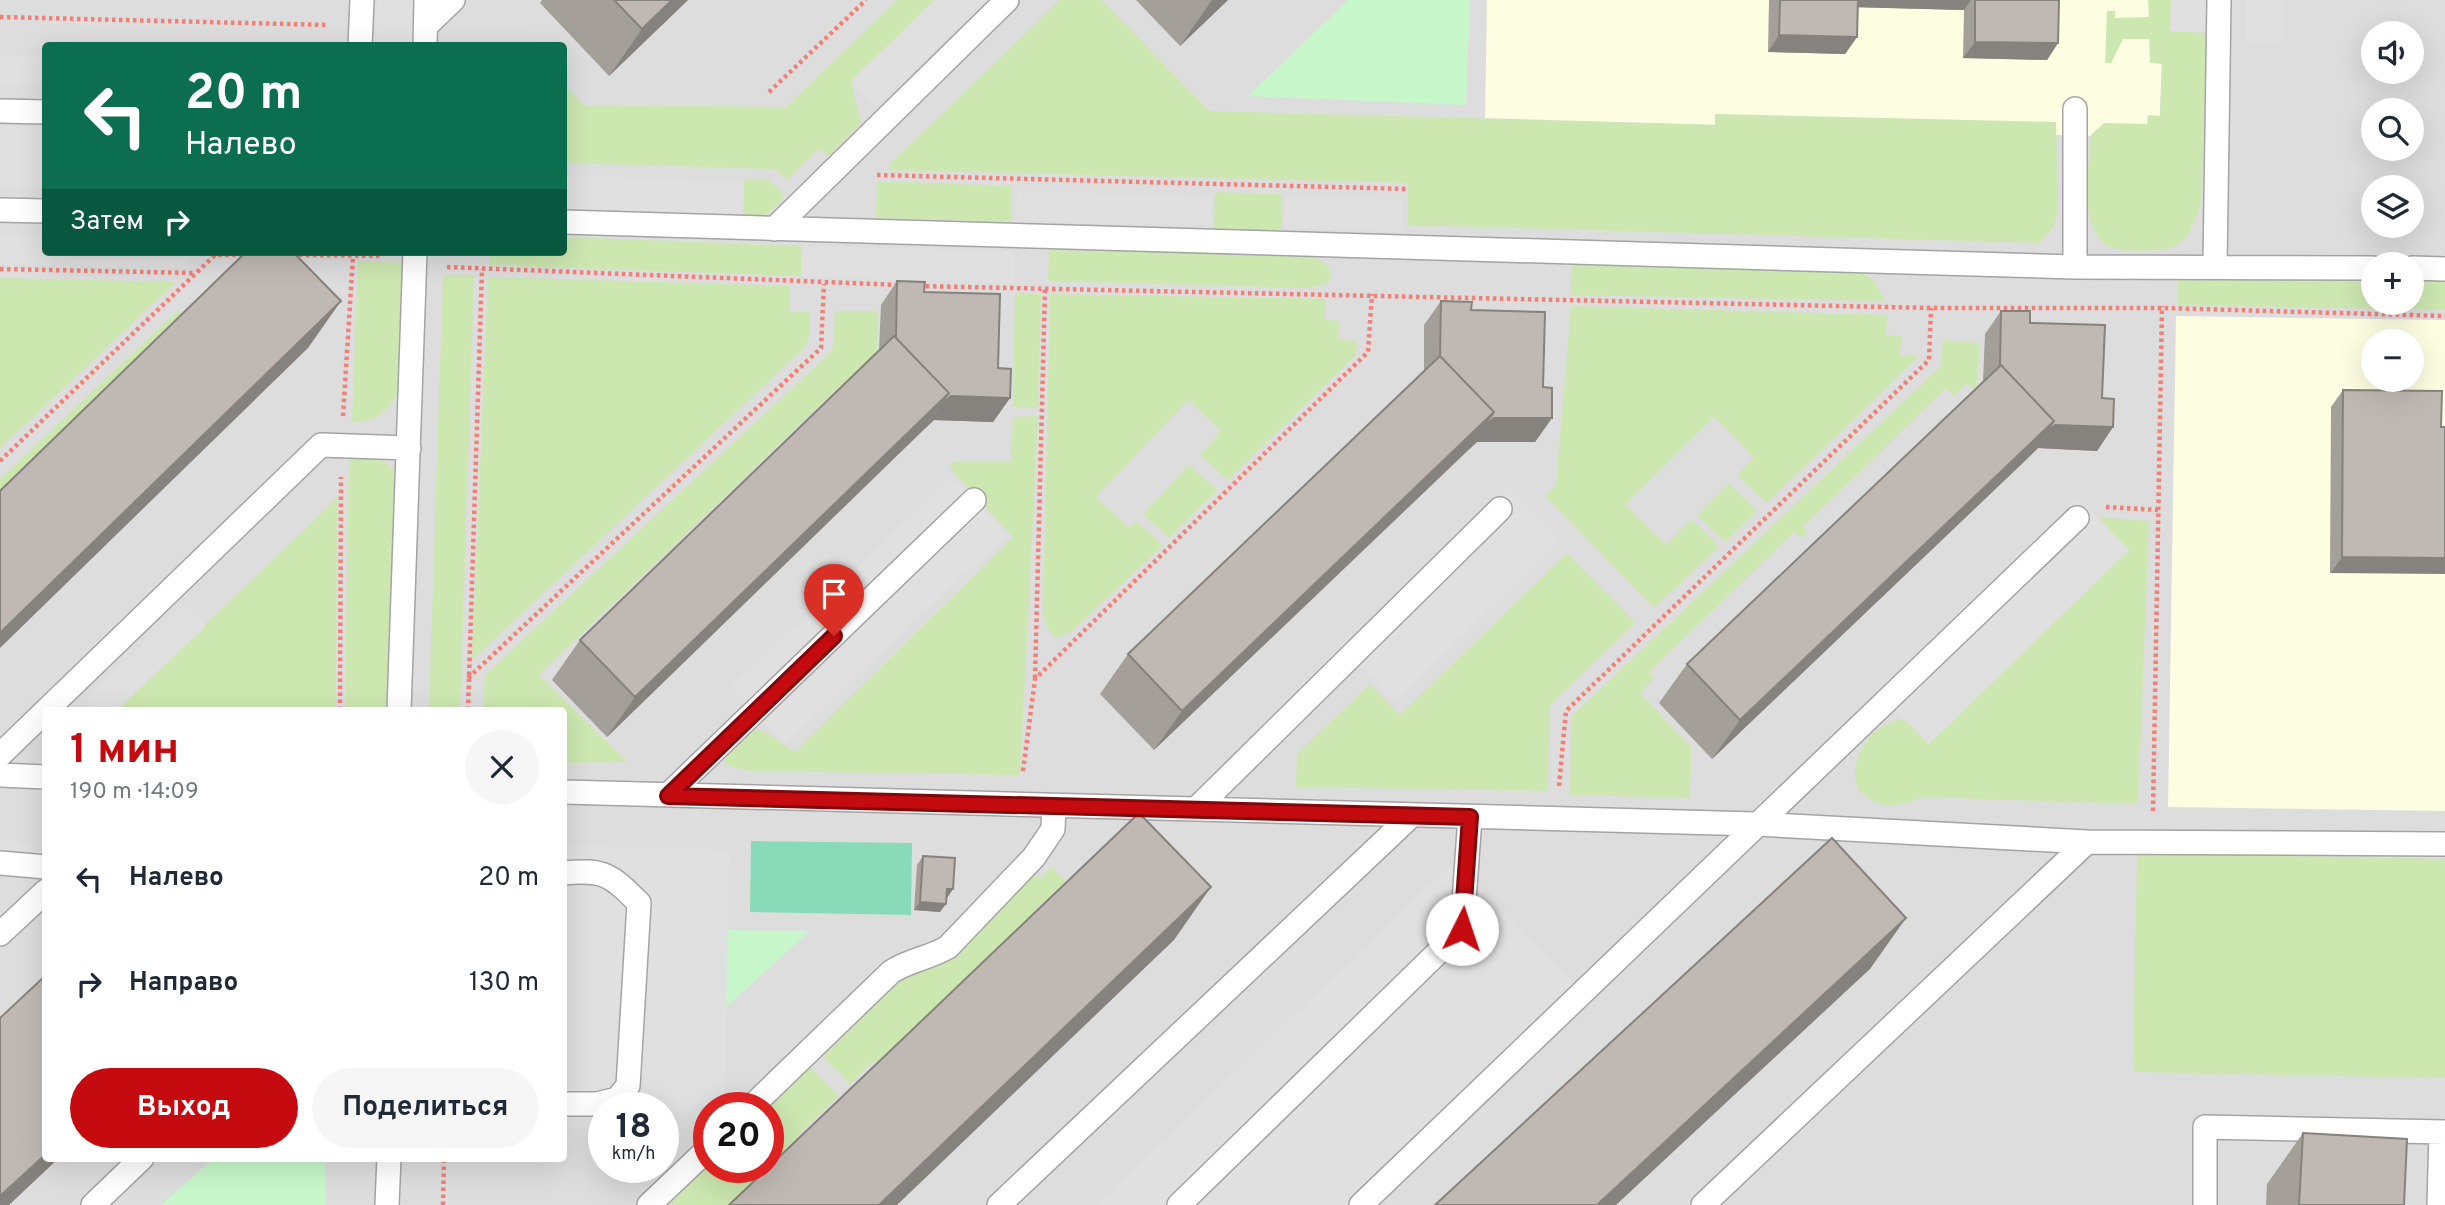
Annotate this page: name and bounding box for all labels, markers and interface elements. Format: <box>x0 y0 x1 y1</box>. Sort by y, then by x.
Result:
map controls <box>2361 21 2424 392</box>
button: sound <box>2361 21 2424 84</box>
text: 20 m <box>185 65 302 127</box>
icon: left <box>70 70 161 161</box>
button: search <box>2361 98 2424 161</box>
text: Налево <box>185 126 297 166</box>
button: layers <box>2361 175 2424 238</box>
icon: right <box>158 203 196 241</box>
text: Затем <box>70 206 144 239</box>
button: + <box>2361 252 2424 315</box>
button: − <box>2361 329 2424 392</box>
pin <box>804 564 864 636</box>
icon: arrive <box>815 575 853 613</box>
text: 1 мин <box>70 725 179 778</box>
button: close <box>465 730 539 804</box>
text: 190 m · 14:09 <box>70 778 199 807</box>
icon: left <box>70 860 108 898</box>
text: Налево <box>129 862 224 895</box>
text: 20 m <box>478 862 539 895</box>
position arrow <box>1425 892 1499 966</box>
icon: right <box>70 965 108 1003</box>
text: Направо <box>129 967 238 1000</box>
text: 130 m <box>469 967 539 1000</box>
button: Выход <box>70 1068 298 1148</box>
button: Поделиться <box>312 1068 539 1148</box>
speed limit sign: 20 <box>693 1092 784 1183</box>
text: 18 <box>615 1106 652 1150</box>
text: km/h <box>612 1143 655 1166</box>

